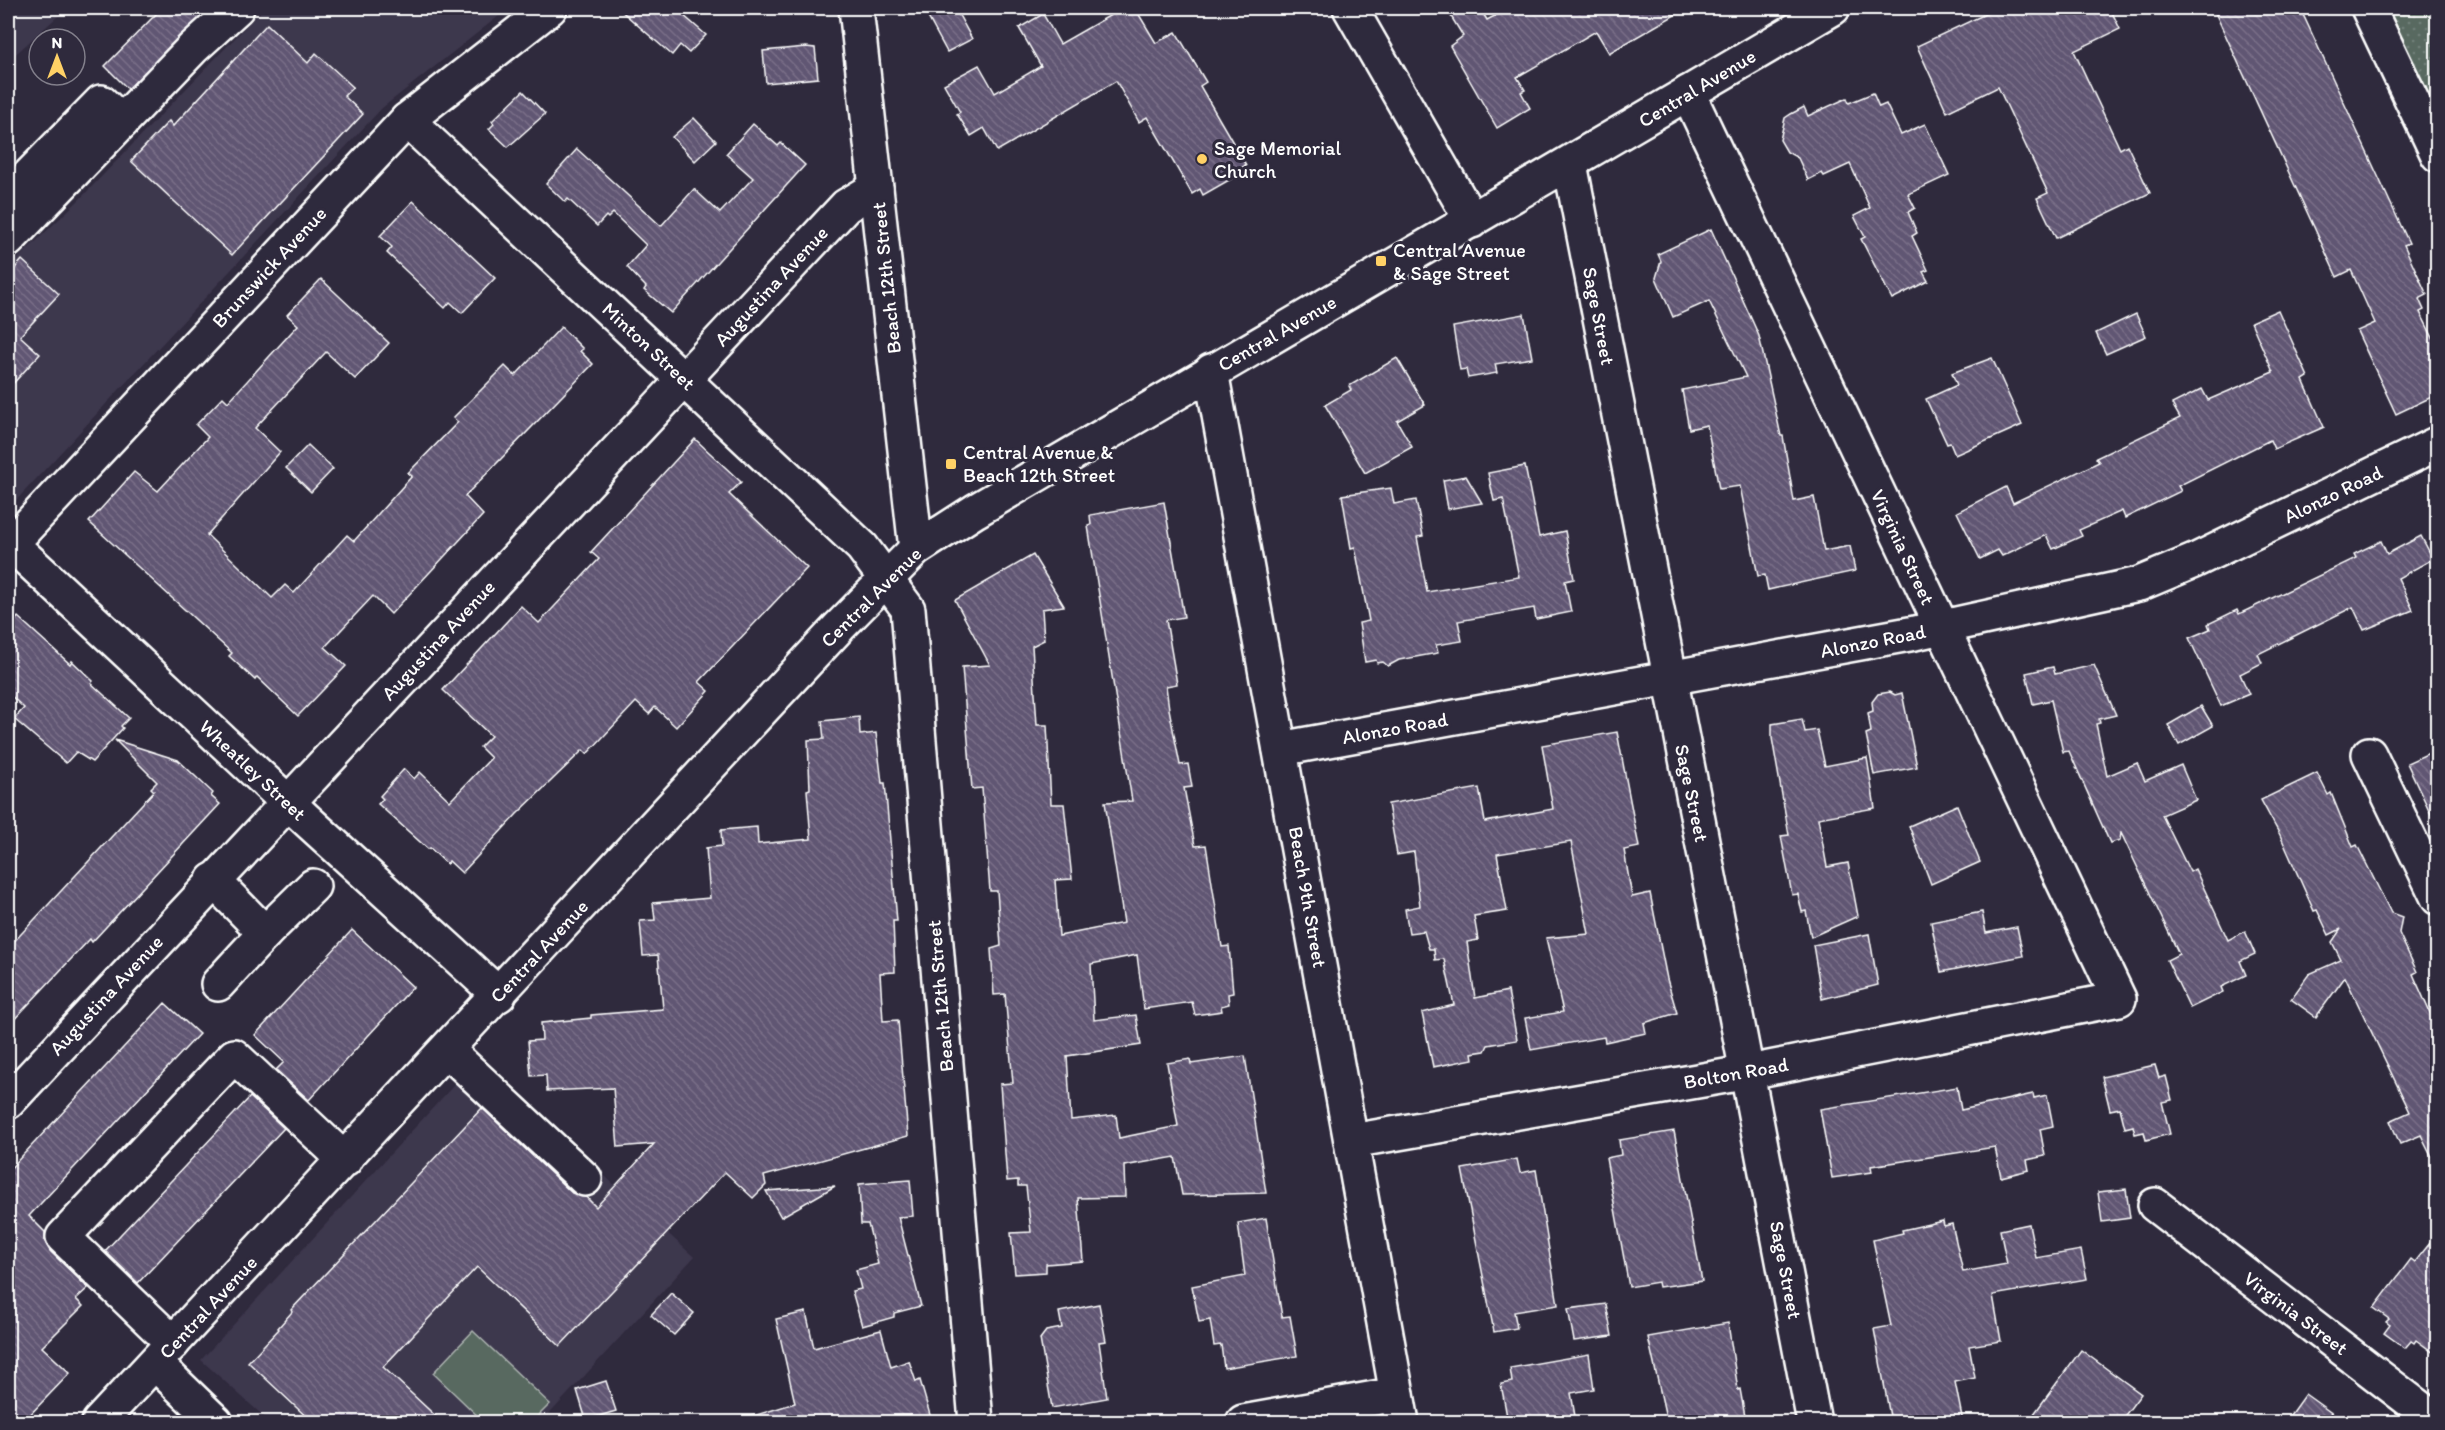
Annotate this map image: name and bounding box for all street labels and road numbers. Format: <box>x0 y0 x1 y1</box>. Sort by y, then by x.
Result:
street label: Central Avenue <box>1634 44 1760 132</box>
street label: Brunswick Avenue <box>207 201 331 333</box>
street label: Beach 12th Street <box>866 201 906 355</box>
street label: Augustina Avenue <box>709 221 833 351</box>
street label: Sage Street <box>1578 265 1620 367</box>
street label: Central Avenue <box>1214 289 1340 377</box>
street label: Minton Street <box>597 297 701 395</box>
street label: Alonzo Road <box>2280 460 2386 528</box>
street label: Virginia Street <box>1866 486 1940 608</box>
street label: Central Avenue <box>816 542 926 652</box>
street label: Augustina Avenue <box>376 575 500 705</box>
street label: Alonzo Road <box>1818 619 1928 663</box>
street label: Alonzo Road <box>1340 707 1450 749</box>
street label: Wheatley Street <box>195 714 311 826</box>
street label: Sage Street <box>1670 742 1714 844</box>
street label: Beach 9th Street <box>1284 825 1332 969</box>
street label: Central Avenue <box>485 894 593 1008</box>
street label: Beach 12th Street <box>921 919 959 1073</box>
street label: Augustina Avenue <box>44 930 168 1060</box>
street label: Bolton Road <box>1682 1052 1790 1094</box>
street label: Sage Street <box>1765 1219 1807 1321</box>
street label: Central Avenue <box>154 1250 262 1364</box>
street label: Virginia Street <box>2239 1266 2353 1360</box>

